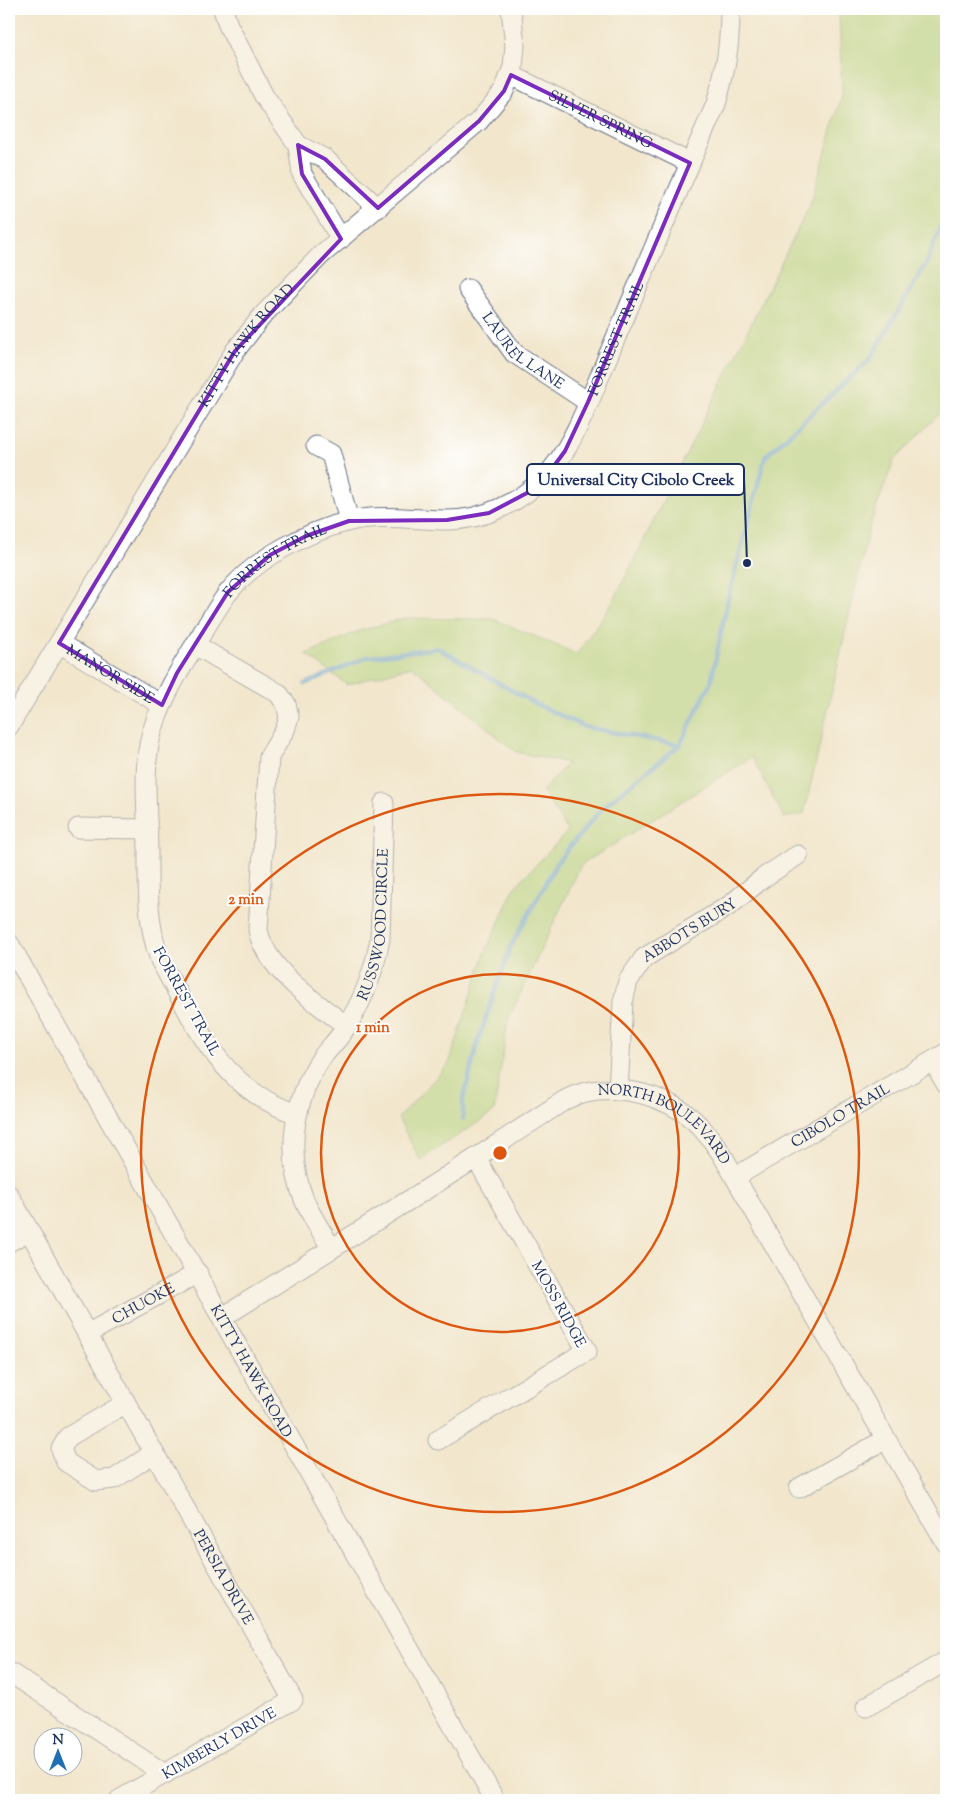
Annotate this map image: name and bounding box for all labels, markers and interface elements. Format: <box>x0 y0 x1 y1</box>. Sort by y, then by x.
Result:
street label: SILVER SPRING <box>544 86 656 155</box>
street label: FORREST TRAIL <box>584 279 650 399</box>
street label: KITTY HAWK ROAD <box>194 280 300 412</box>
street label: LAUREL LANE <box>476 309 568 395</box>
callout: Universal City Cibolo Creek <box>527 464 744 495</box>
text: Universal City Cibolo Creek <box>537 470 735 493</box>
street label: FORREST TRAIL <box>219 520 330 603</box>
street label: MANOR SIDE <box>62 641 158 710</box>
street label: RUSSWOOD CIRCLE <box>353 848 395 1004</box>
text: 2 min <box>228 890 264 911</box>
street label: ABBOTS BURY <box>639 894 743 969</box>
street label: FORREST TRAIL <box>147 943 224 1060</box>
text: 1 min <box>356 1018 390 1039</box>
street label: CIBOLO TRAIL <box>787 1079 894 1154</box>
street label: NORTH BOULEVARD <box>597 1080 734 1169</box>
centre of rings <box>491 1144 509 1162</box>
street label: MOSS RIDGE <box>525 1258 590 1352</box>
street label: CHUOKE <box>109 1279 179 1330</box>
street label: KITTY HAWK ROAD <box>204 1301 297 1442</box>
street label: PERSIA DRIVE <box>187 1526 258 1629</box>
street label: KIMBERLY DRIVE <box>159 1703 281 1786</box>
north arrow <box>32 1726 82 1776</box>
text: N <box>52 1731 64 1751</box>

